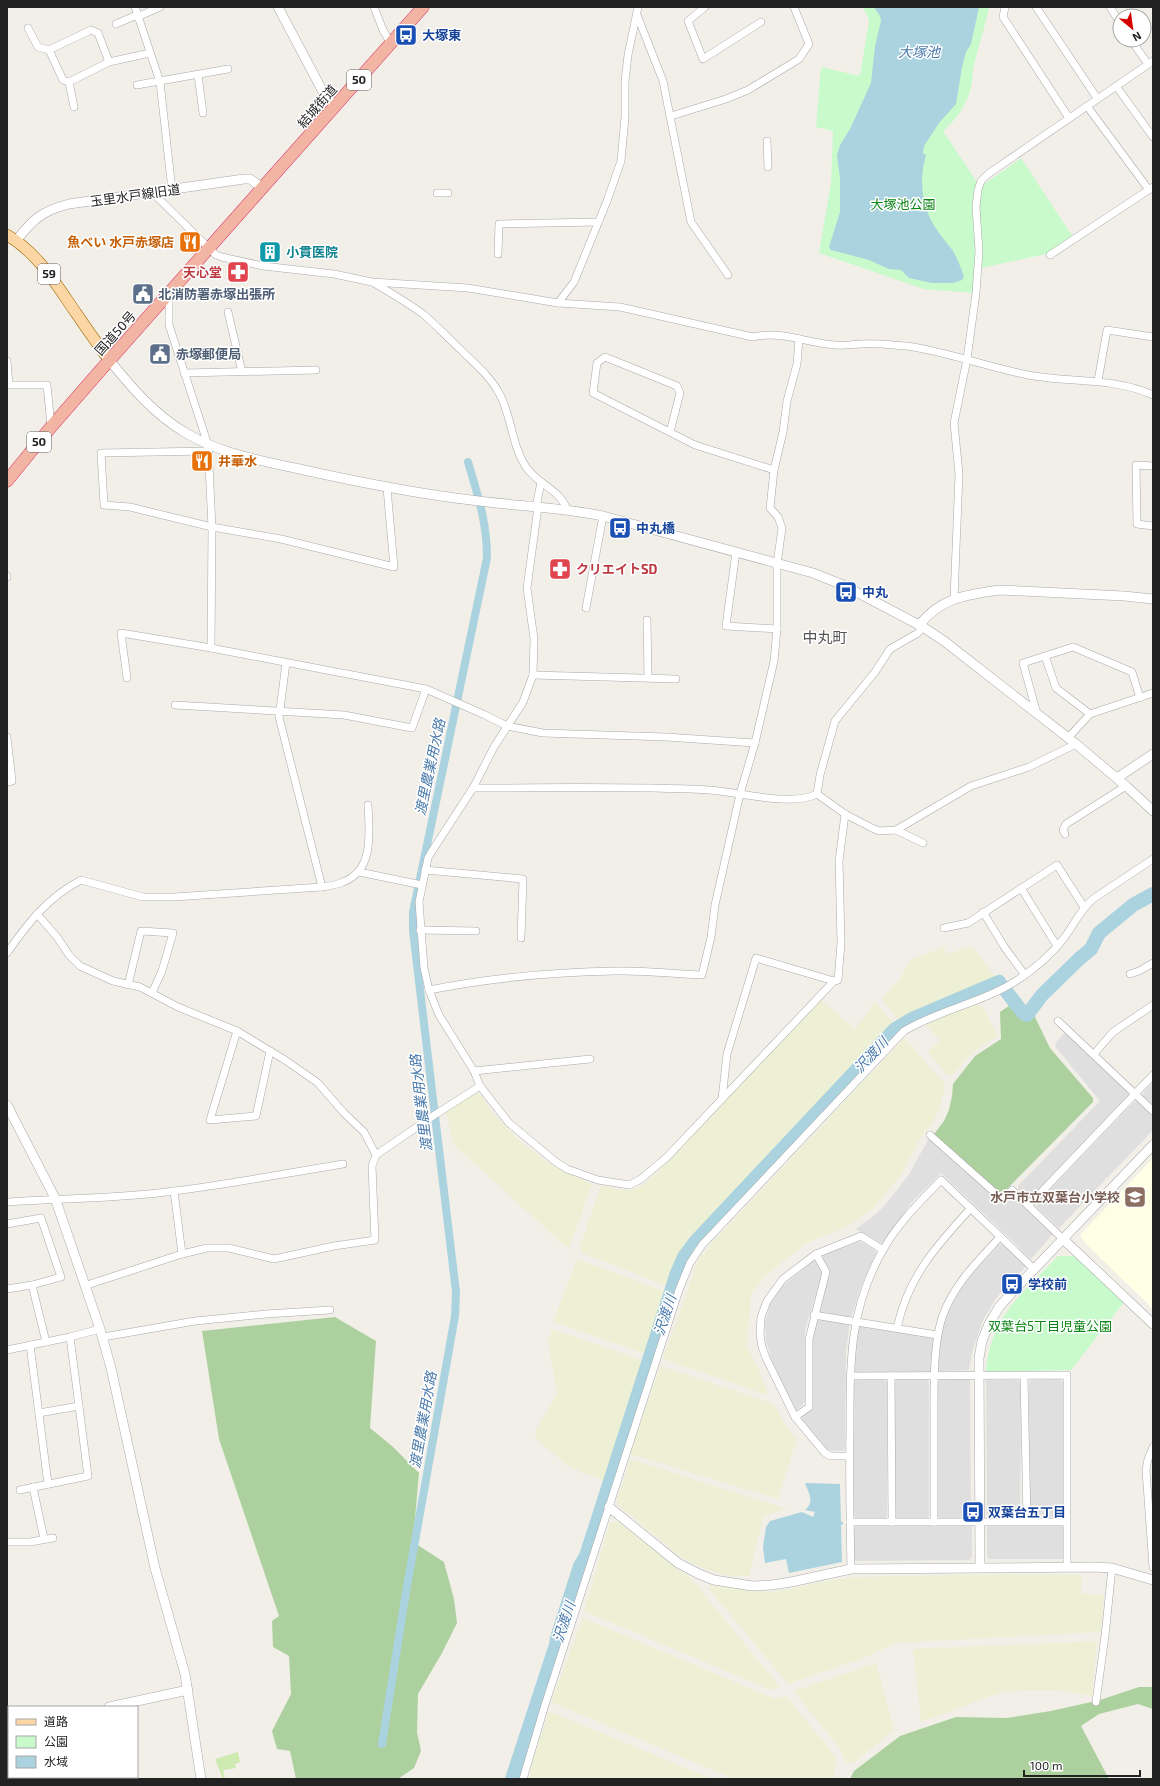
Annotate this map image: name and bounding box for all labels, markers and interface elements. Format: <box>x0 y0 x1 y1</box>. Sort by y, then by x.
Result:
north arrow <box>1112 8 1152 48</box>
bus stop icon: 大塚東 <box>393 22 419 48</box>
place label: 大塚東 <box>422 27 461 43</box>
text: N <box>1130 30 1144 45</box>
water label: 大塚池 <box>898 43 942 60</box>
road number: 50 <box>347 70 371 90</box>
street label: 結城街道 <box>294 81 340 131</box>
street label: 玉里水戸線旧道 <box>89 181 181 209</box>
park label: 大塚池公園 <box>870 196 936 212</box>
restaurant icon: 魚べい 水戸赤塚店 <box>177 229 203 255</box>
place label: 魚べい 水戸赤塚店 <box>67 234 174 250</box>
building icon: 小貫医院 <box>257 239 283 265</box>
place label: 小貫医院 <box>286 244 338 260</box>
pharmacy icon: 天心堂 <box>225 259 251 285</box>
road number: 59 <box>38 264 60 284</box>
place label: 天心堂 <box>183 264 222 280</box>
public building icon: 北消防署赤塚出張所 <box>130 281 156 307</box>
place label: 北消防署赤塚出張所 <box>158 286 275 302</box>
street label: 国道50号 <box>91 308 139 358</box>
public building icon: 赤塚郵便局 <box>147 341 173 367</box>
place label: 赤塚郵便局 <box>176 346 241 362</box>
road number: 50 <box>27 432 51 452</box>
restaurant icon: 井華水 <box>189 448 215 474</box>
place label: 井華水 <box>218 453 257 469</box>
bus stop icon: 中丸橋 <box>607 515 633 541</box>
place label: 中丸橋 <box>636 520 675 536</box>
pharmacy icon: クリエイトSD <box>547 556 573 582</box>
place label: クリエイトSD <box>576 561 658 577</box>
bus stop icon: 中丸 <box>833 579 859 605</box>
place label: 中丸 <box>862 584 888 600</box>
district label: 中丸町 <box>802 628 848 646</box>
water label: 渡里農業用水路 <box>411 716 448 817</box>
water label: 沢渡川 <box>850 1032 893 1076</box>
water label: 渡里農業用水路 <box>406 1052 435 1153</box>
school or university icon: 水戸市立双葉台小学校 <box>1122 1184 1148 1210</box>
place label: 水戸市立双葉台小学校 <box>990 1189 1120 1205</box>
bus stop icon: 学校前 <box>999 1271 1025 1297</box>
place label: 学校前 <box>1028 1276 1067 1292</box>
water label: 沢渡川 <box>650 1290 680 1337</box>
park label: 双葉台5丁目児童公園 <box>988 1318 1112 1334</box>
water label: 渡里農業用水路 <box>406 1369 440 1470</box>
bus stop icon: 双葉台五丁目 <box>960 1499 986 1525</box>
place label: 双葉台五丁目 <box>988 1504 1066 1520</box>
water label: 沢渡川 <box>549 1597 579 1644</box>
legend <box>8 1706 138 1778</box>
text: 道路 <box>44 1714 68 1728</box>
text: 公園 <box>44 1734 68 1748</box>
scale bar <box>1024 1752 1140 1778</box>
text: 水域 <box>44 1754 68 1768</box>
text: 100 m <box>1030 1758 1062 1772</box>

